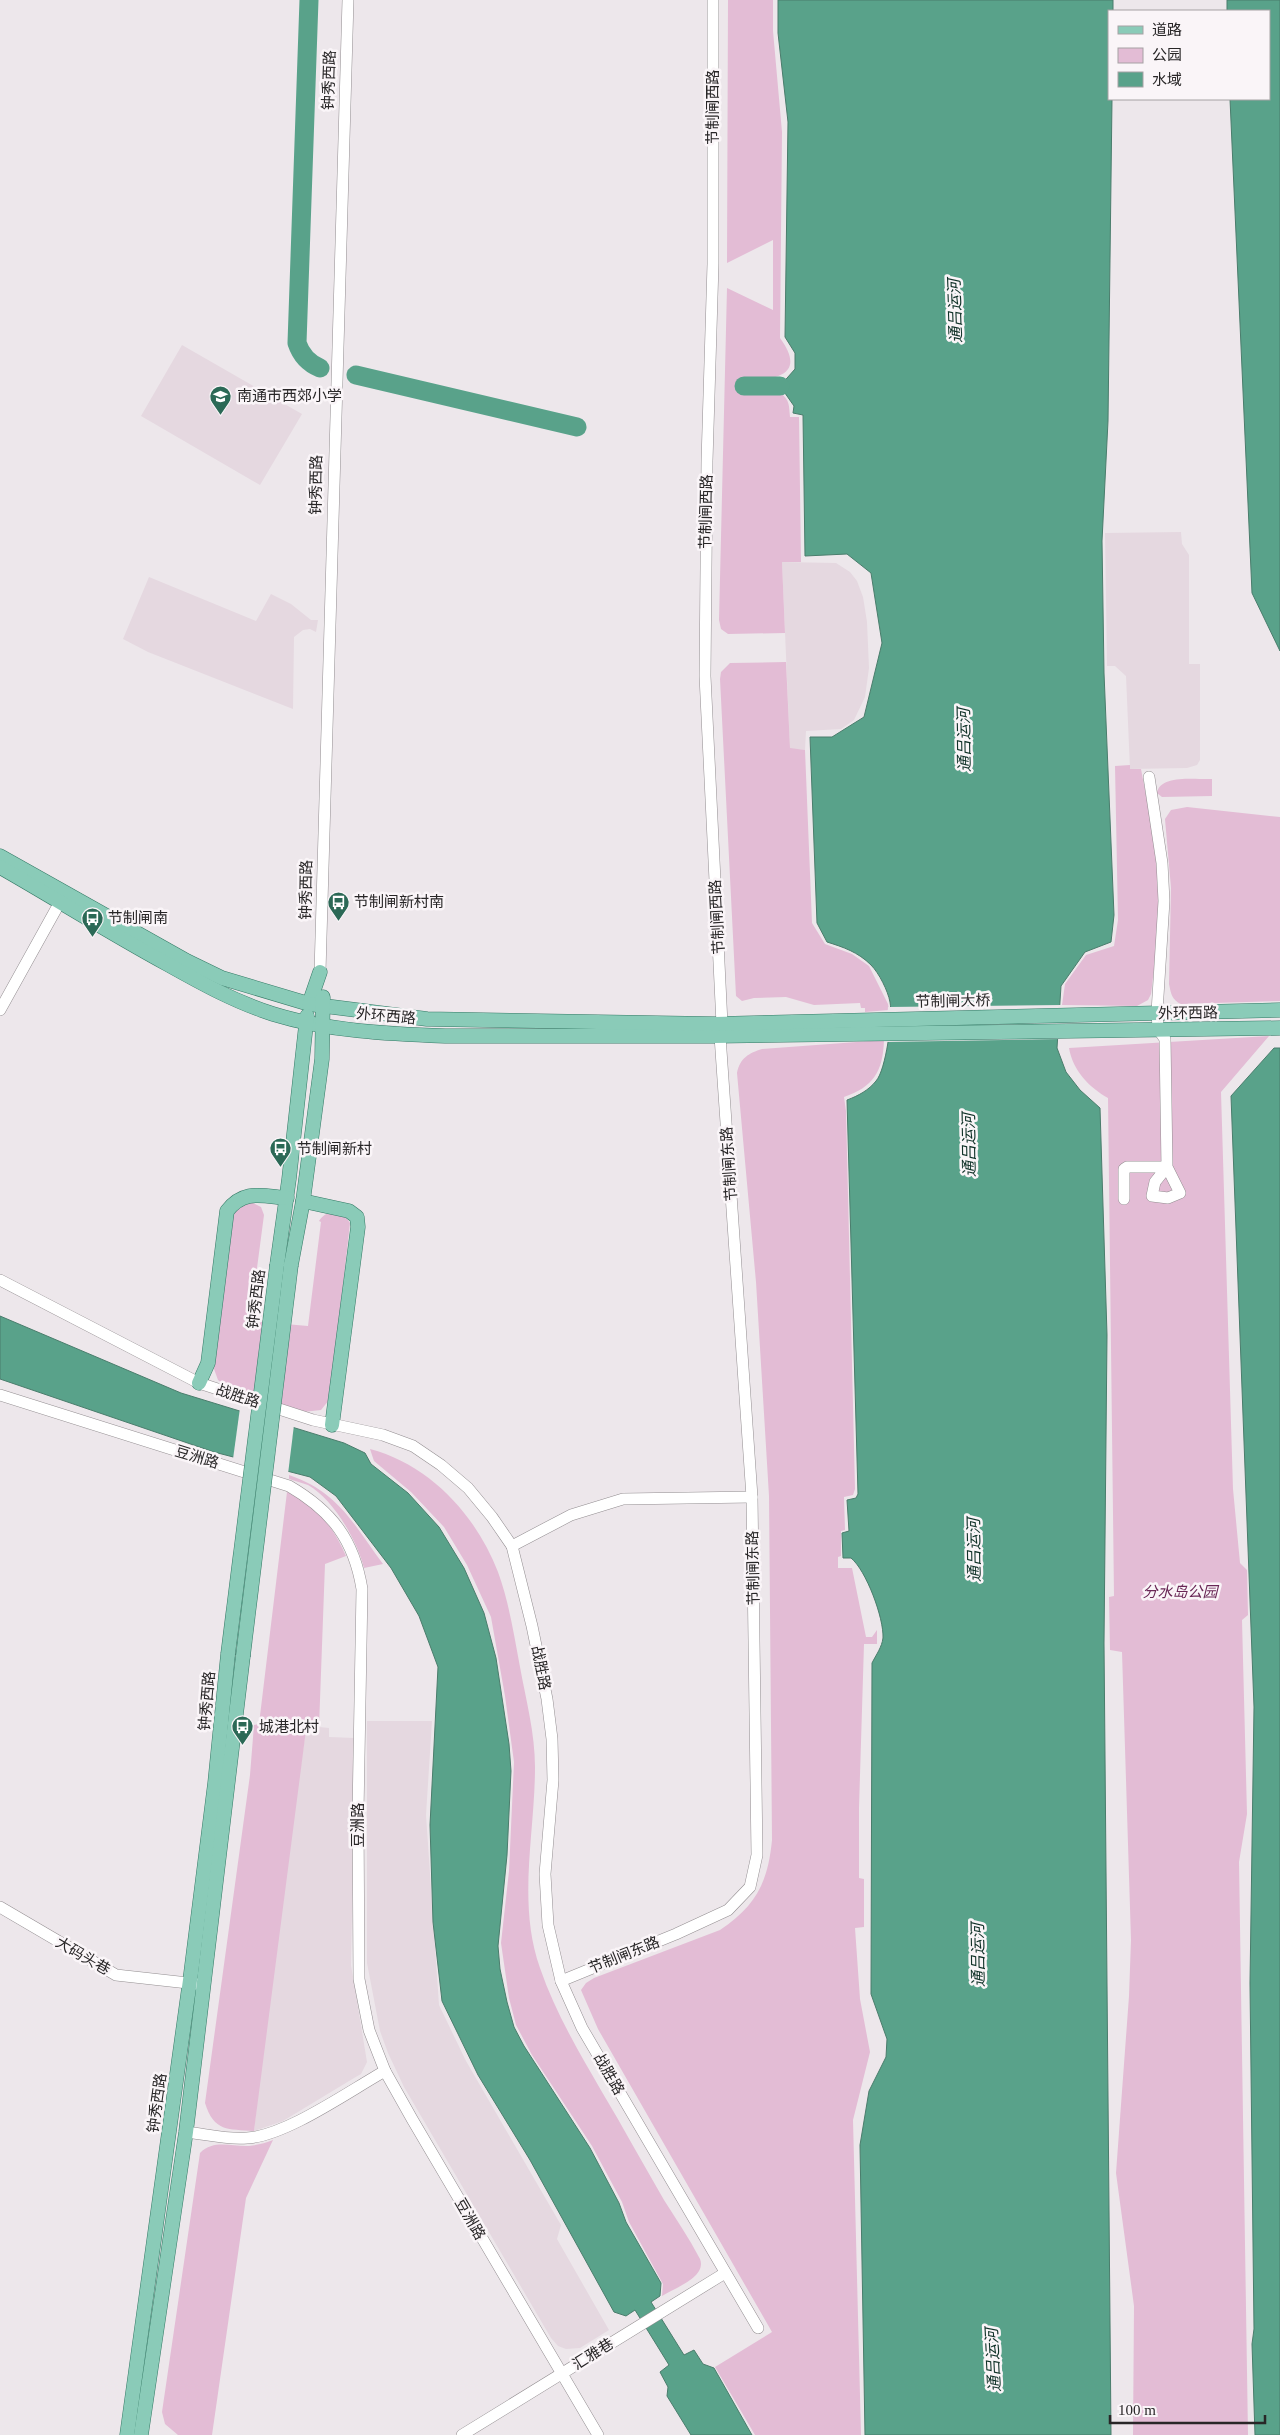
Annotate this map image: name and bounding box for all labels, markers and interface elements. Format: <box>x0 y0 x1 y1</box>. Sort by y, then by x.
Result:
legend <box>1108 10 1270 100</box>
text: 道路 <box>1152 22 1182 38</box>
text: 公园 <box>1152 47 1182 63</box>
street label: 钟秀西路 <box>320 50 338 110</box>
street label: 节制闸西路 <box>704 69 721 145</box>
text: 水域 <box>1152 72 1182 88</box>
water label: 通吕运河 <box>945 276 965 343</box>
school or university icon: 南通市西郊小学 <box>209 384 233 415</box>
place label: 南通市西郊小学 <box>237 388 342 404</box>
street label: 钟秀西路 <box>307 455 325 515</box>
street label: 节制闸西路 <box>696 474 715 550</box>
water label: 通吕运河 <box>955 705 973 772</box>
street label: 钟秀西路 <box>297 860 315 920</box>
street label: 节制闸西路 <box>706 879 727 955</box>
bus stop icon: 节制闸新村南 <box>326 890 350 921</box>
place label: 节制闸新村南 <box>354 893 444 910</box>
bus stop icon: 节制闸南 <box>80 906 104 937</box>
place label: 节制闸南 <box>108 909 168 926</box>
street label: 节制闸大桥 <box>915 991 991 1010</box>
street label: 外环西路 <box>1158 1004 1218 1022</box>
street label: 外环西路 <box>355 1005 417 1027</box>
water label: 通吕运河 <box>960 1110 978 1177</box>
street label: 节制闸东路 <box>717 1126 740 1202</box>
bus stop icon: 节制闸新村 <box>269 1137 293 1168</box>
place label: 节制闸新村 <box>297 1140 372 1157</box>
street label: 钟秀西路 <box>244 1268 268 1330</box>
street label: 战胜路 <box>214 1381 262 1411</box>
street label: 豆洲路 <box>173 1442 221 1471</box>
water label: 通吕运河 <box>965 1515 983 1582</box>
street label: 节制闸东路 <box>743 1530 762 1606</box>
park label: 分水岛公园 <box>1142 1584 1219 1600</box>
street label: 战胜路 <box>529 1644 553 1692</box>
street label: 钟秀西路 <box>196 1670 218 1732</box>
bus stop icon: 城港北村 <box>231 1715 255 1746</box>
place label: 城港北村 <box>259 1718 319 1735</box>
street label: 豆洲路 <box>349 1802 366 1848</box>
water label: 通吕运河 <box>969 1920 987 1987</box>
street label: 节制闸东路 <box>586 1933 662 1976</box>
street label: 大码头巷 <box>53 1934 113 1978</box>
street label: 战胜路 <box>591 2051 627 2097</box>
street label: 钟秀西路 <box>145 2072 169 2134</box>
street label: 豆洲路 <box>452 2195 489 2242</box>
water label: 通吕运河 <box>983 2325 1003 2392</box>
street label: 汇雅巷 <box>570 2335 616 2373</box>
scale bar <box>1110 2392 1265 2424</box>
text: 100 m <box>1118 2402 1156 2418</box>

